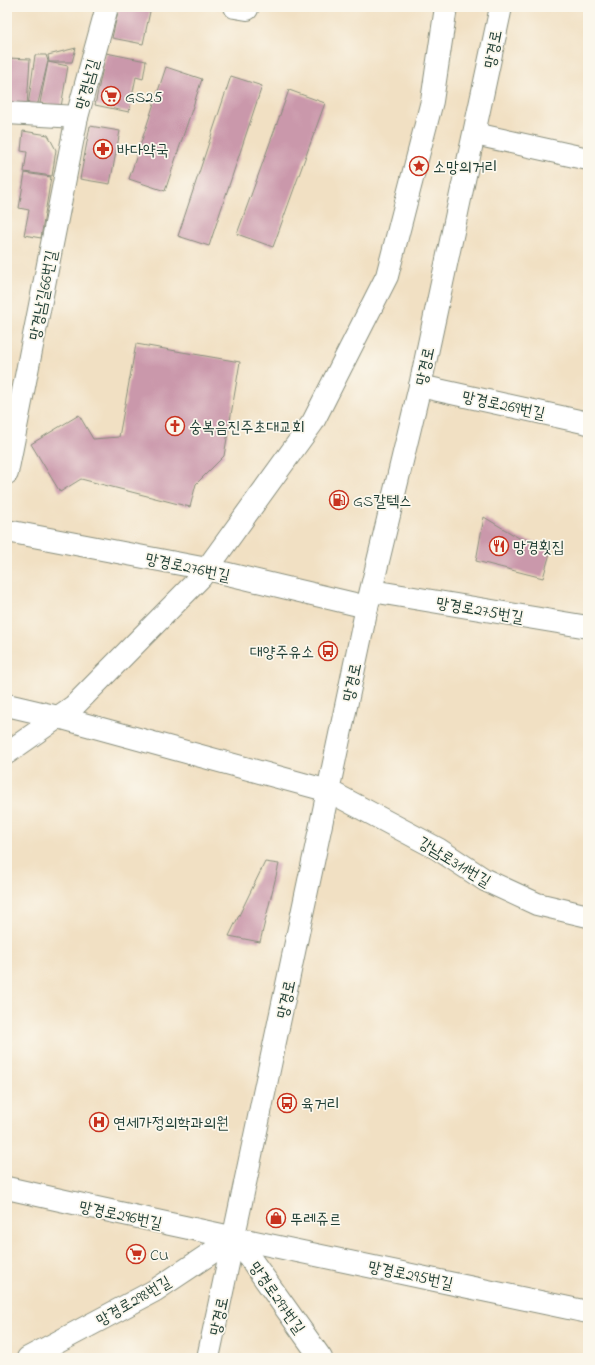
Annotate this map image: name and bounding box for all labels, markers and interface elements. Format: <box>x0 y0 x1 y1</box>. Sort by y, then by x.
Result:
street label: 망경로 <box>478 28 509 71</box>
street label: 망경남길 <box>70 56 106 112</box>
supermarket icon: GS25 <box>100 85 122 107</box>
place label: GS25 <box>125 86 162 110</box>
pharmacy icon: 바다약국 <box>92 138 114 160</box>
place label: 바다약국 <box>117 139 169 163</box>
place icon: 소망의거리 <box>408 155 430 177</box>
place label: 소망의거리 <box>433 156 497 180</box>
street label: 망경남길66번길 <box>23 248 64 343</box>
street label: 망경로 <box>410 345 442 388</box>
street label: 망경로269번길 <box>460 385 547 426</box>
church icon: 숭복음진주초대교회 <box>164 415 186 437</box>
place label: 숭복음진주초대교회 <box>189 416 305 440</box>
fuel station icon: GS칼텍스 <box>328 489 350 511</box>
place label: GS칼텍스 <box>353 490 412 514</box>
restaurant icon: 망경횟집 <box>488 535 510 557</box>
place label: 망경횟집 <box>513 536 565 560</box>
street label: 망경로276번길 <box>143 547 232 589</box>
street label: 망경로275번길 <box>434 592 525 630</box>
bus stop icon: 대양주유소 <box>317 640 339 662</box>
place label: 대양주유소 <box>250 641 314 665</box>
street label: 망경로 <box>337 661 369 704</box>
street label: 강남로311번길 <box>413 832 495 894</box>
street label: 망경로 <box>271 978 303 1021</box>
bus stop icon: 육거리 <box>276 1092 298 1114</box>
place label: 육거리 <box>301 1093 340 1117</box>
hospital icon: 연세가정의학과의원 <box>88 1111 110 1133</box>
place label: 연세가정의학과의원 <box>113 1112 229 1136</box>
street label: 망경로296번길 <box>77 1195 164 1236</box>
shop icon: 뚜레쥬르 <box>265 1207 287 1229</box>
place label: 뚜레쥬르 <box>290 1208 342 1232</box>
supermarket icon: CU <box>125 1243 147 1265</box>
place label: CU <box>150 1244 169 1268</box>
street label: 망경로295번길 <box>366 1255 455 1297</box>
street label: 망경로297번길 <box>243 1257 310 1339</box>
street label: 망경로298번길 <box>92 1270 176 1333</box>
street label: 망경로 <box>204 1295 236 1338</box>

